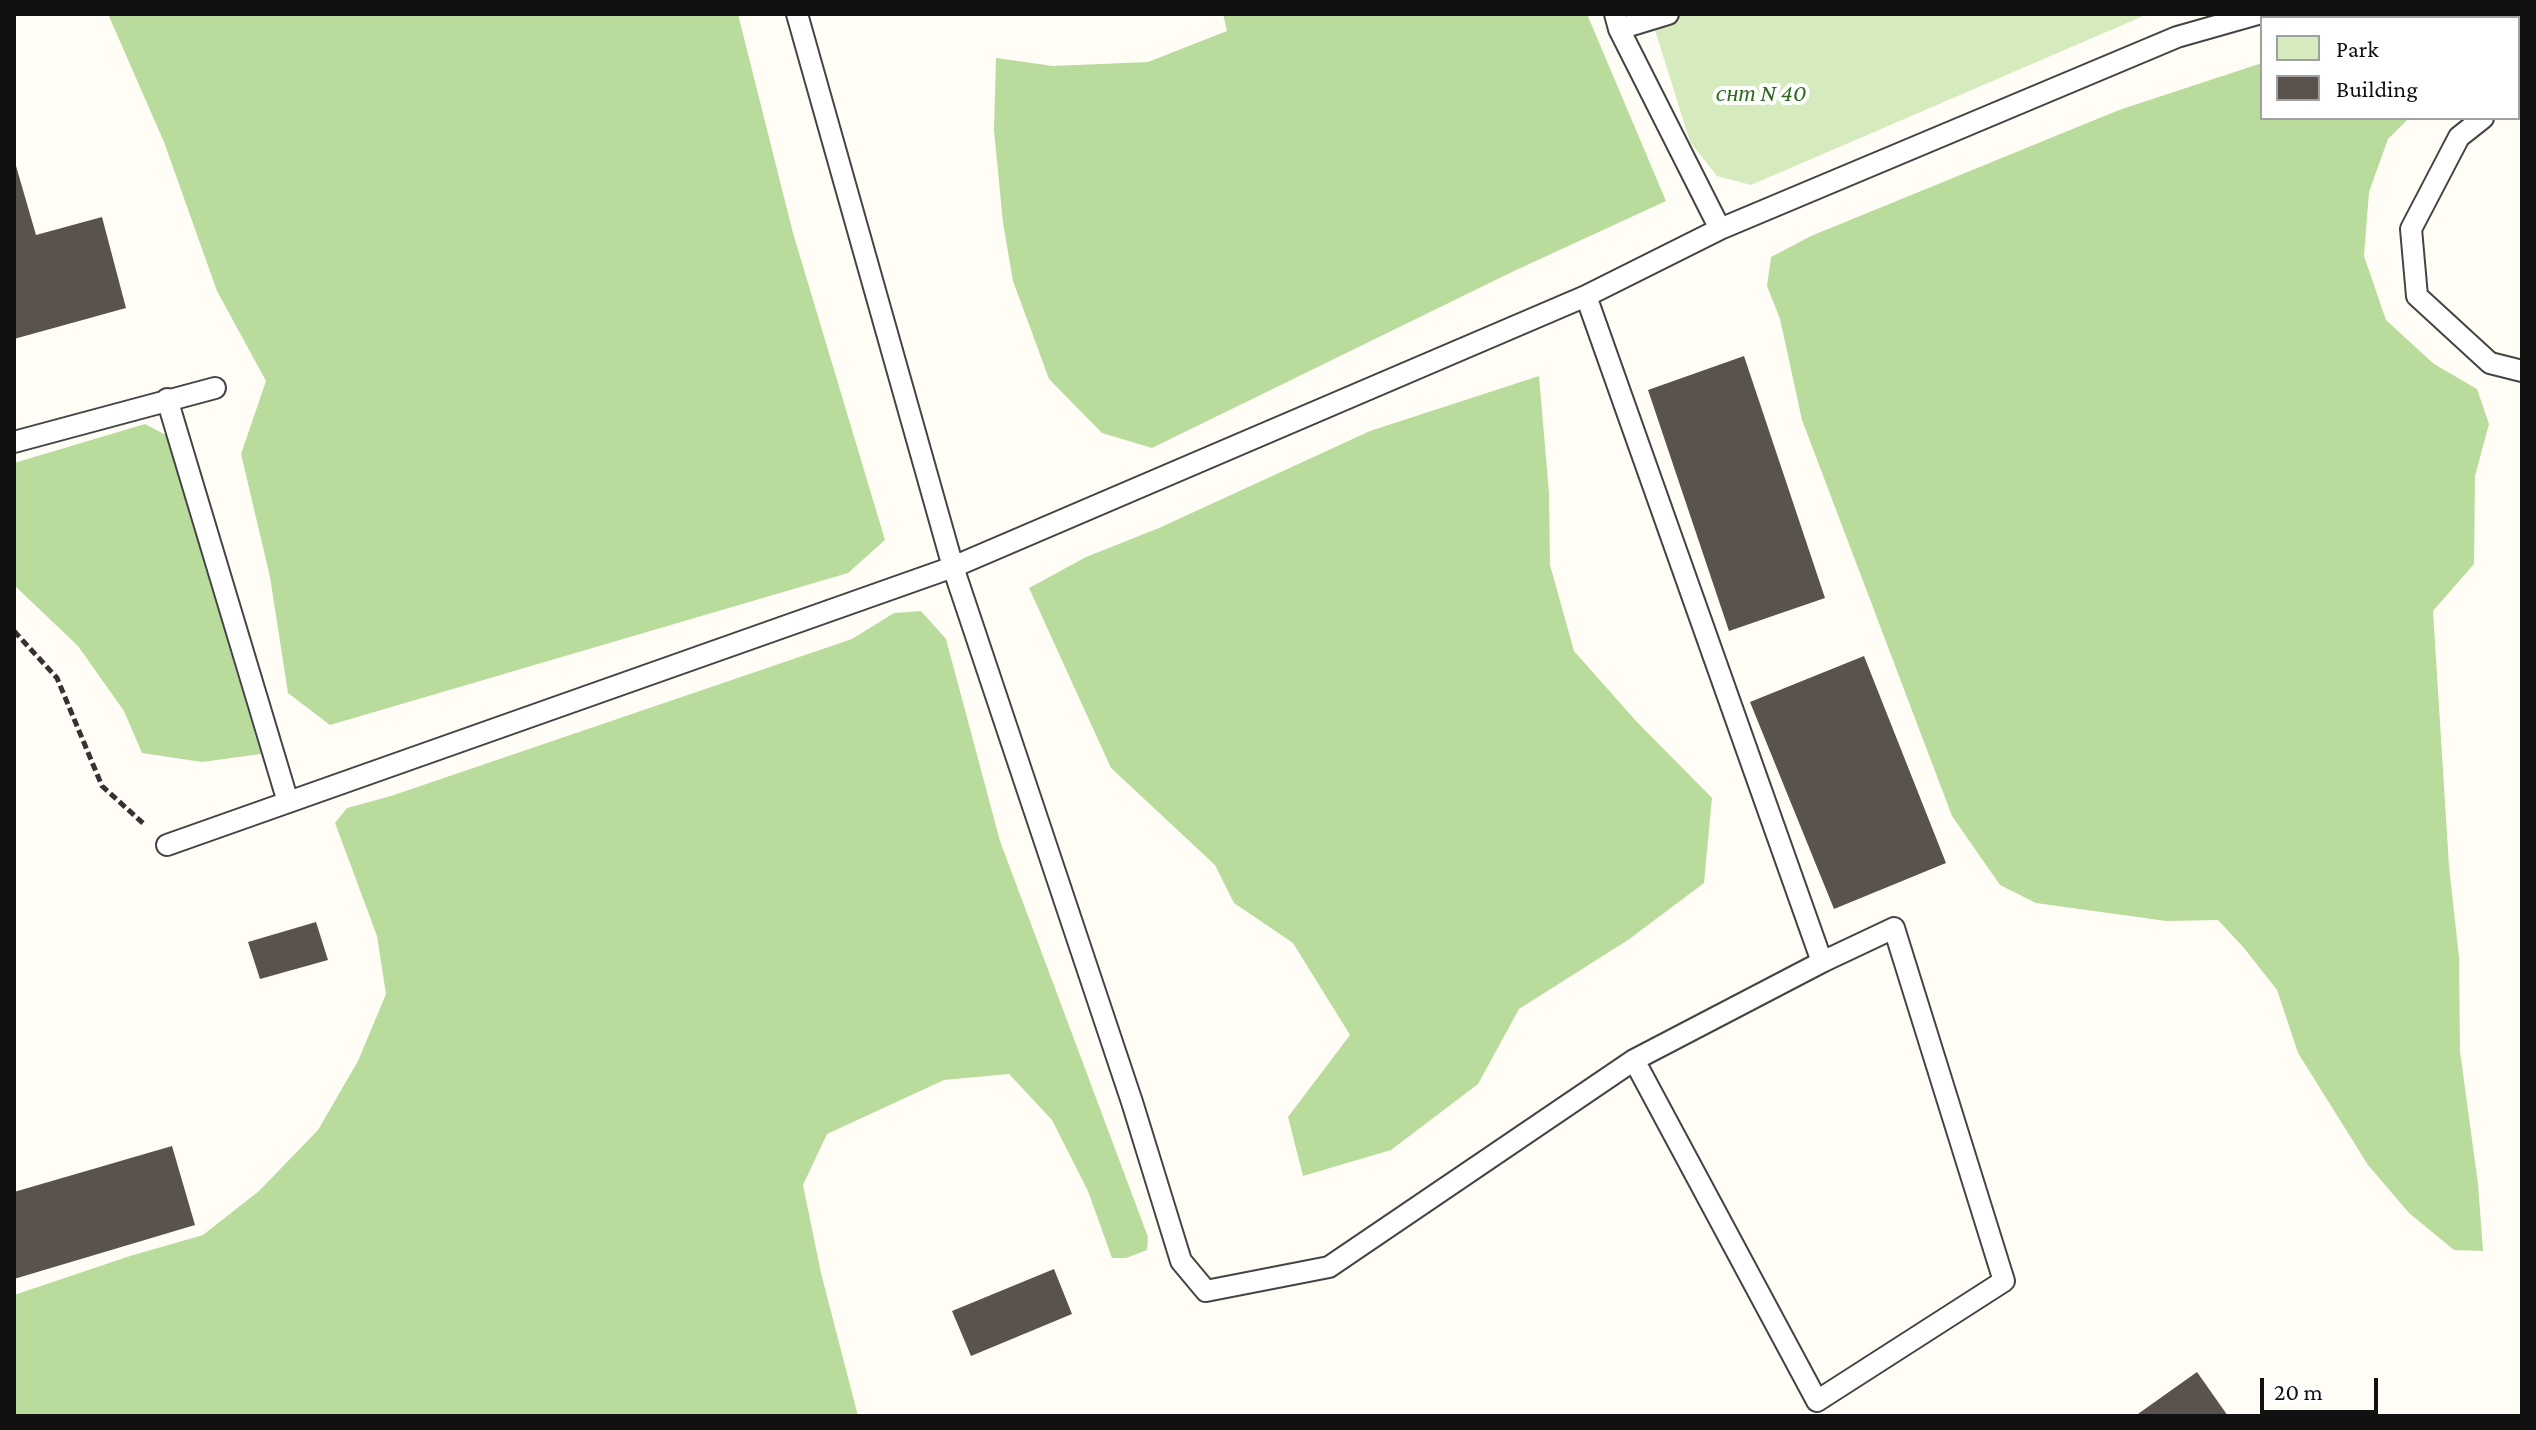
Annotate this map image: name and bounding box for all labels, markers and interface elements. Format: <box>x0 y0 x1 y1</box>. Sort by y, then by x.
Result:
legend <box>2260 16 2520 120</box>
text: Park <box>2336 35 2379 62</box>
text: Building <box>2336 75 2418 102</box>
park label: снт N 40 <box>1716 80 1806 108</box>
scale bar <box>2264 1362 2382 1412</box>
text: 20 m <box>2274 1378 2323 1405</box>

